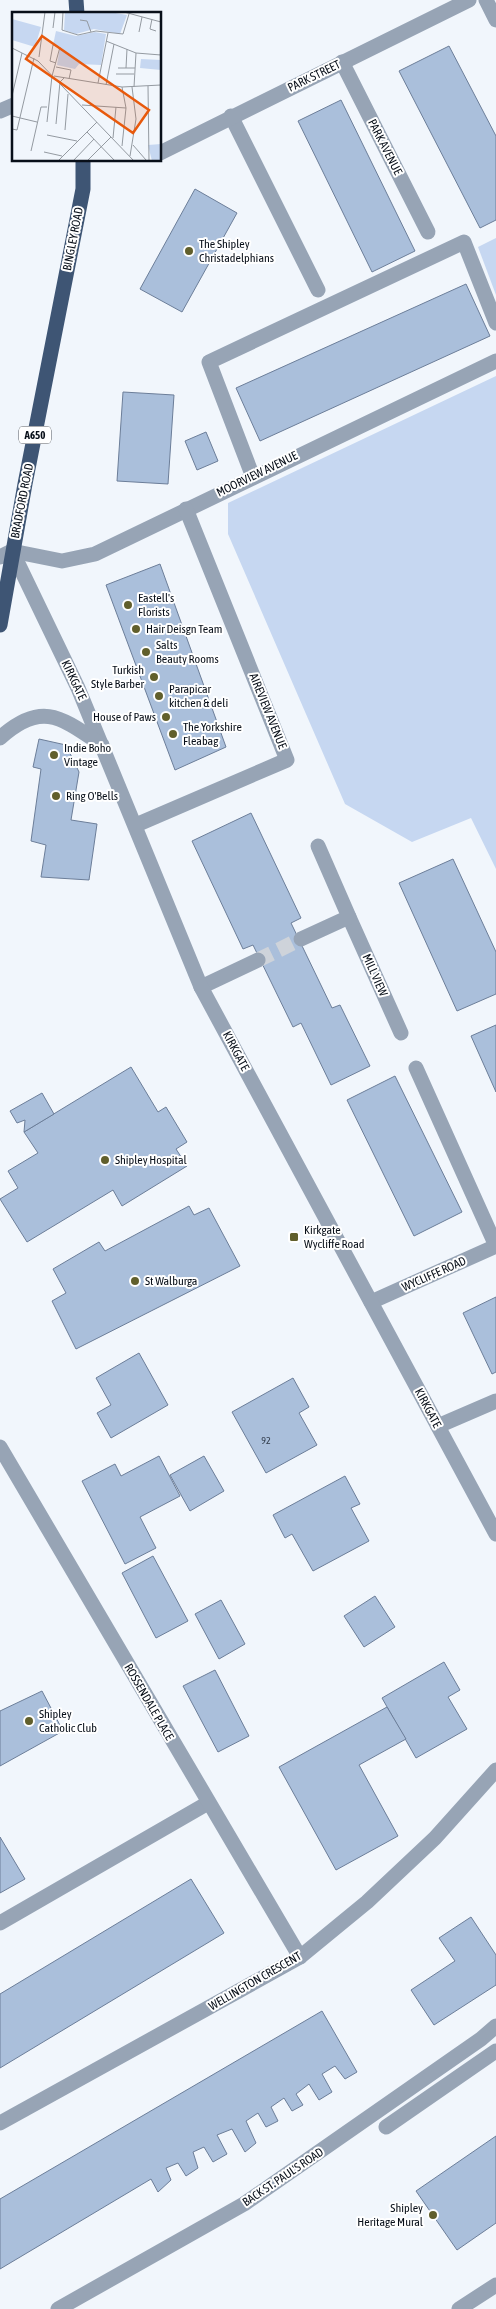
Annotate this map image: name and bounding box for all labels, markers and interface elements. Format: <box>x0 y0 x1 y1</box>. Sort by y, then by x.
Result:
inset map <box>12 12 161 161</box>
street label: PARK STREET <box>285 57 343 95</box>
street label: PARK AVENUE <box>365 117 405 177</box>
street label: BINGLEY ROAD <box>60 206 86 272</box>
place label: The Shipley Christadelphians <box>199 237 274 265</box>
marker: The Shipley Christadelphians <box>183 245 195 257</box>
road number: A650 <box>19 426 51 444</box>
street label: MOORVIEW AVENUE <box>214 448 300 500</box>
street label: BRADFORD ROAD <box>8 462 36 540</box>
place label: Eastell's Florists <box>138 591 174 619</box>
marker: Eastell's Florists <box>122 599 134 611</box>
place label: Hair Deisgn Team <box>146 622 223 636</box>
marker: Hair Deisgn Team <box>130 623 142 635</box>
place label: Salts Beauty Rooms <box>156 638 219 666</box>
marker: Salts Beauty Rooms <box>140 646 152 658</box>
street label: KIRKGATE <box>59 658 89 702</box>
place label: Turkish Style Barber <box>91 663 144 691</box>
marker: Turkish Style Barber <box>148 671 160 683</box>
street label: AIREVIEW AVENUE <box>246 671 290 751</box>
place label: Parapicar kitchen & deli <box>169 682 228 710</box>
marker: Parapicar kitchen & deli <box>153 690 165 702</box>
place label: House of Paws <box>93 710 156 724</box>
marker: House of Paws <box>160 711 172 723</box>
place label: The Yorkshire Fleabag <box>183 720 242 748</box>
marker: The Yorkshire Fleabag <box>167 728 179 740</box>
place label: Indie Boho Vintage <box>64 741 112 769</box>
marker: Indie Boho Vintage <box>48 749 60 761</box>
place label: Ring O'Bells <box>66 789 118 803</box>
marker: Ring O'Bells <box>50 790 62 802</box>
street label: MILL VIEW <box>359 952 391 999</box>
street label: KIRKGATE <box>220 1029 252 1073</box>
place label: Shipley Hospital <box>115 1153 188 1167</box>
marker: Shipley Hospital <box>99 1154 111 1166</box>
place label: Kirkgate Wycliffe Road <box>304 1223 364 1251</box>
marker: Kirkgate Wycliffe Road <box>288 1231 300 1243</box>
street label: WYCLIFFE ROAD <box>400 1254 468 1294</box>
place label: St Walburga <box>145 1274 197 1288</box>
marker: St Walburga <box>129 1275 141 1287</box>
street label: KIRKGATE <box>412 1386 444 1430</box>
house number: 92 <box>261 1435 271 1446</box>
street label: ROSSENDALE PLACE <box>121 1661 177 1743</box>
place label: Shipley Catholic Club <box>39 1707 97 1735</box>
marker: Shipley Catholic Club <box>23 1715 35 1727</box>
street label: WELLINGTON CRESCENT <box>206 1948 304 2013</box>
street label: BACK ST. PAUL'S ROAD <box>240 2145 326 2209</box>
place label: Shipley Heritage Mural <box>357 2201 424 2229</box>
marker: Shipley Heritage Mural <box>427 2209 439 2221</box>

